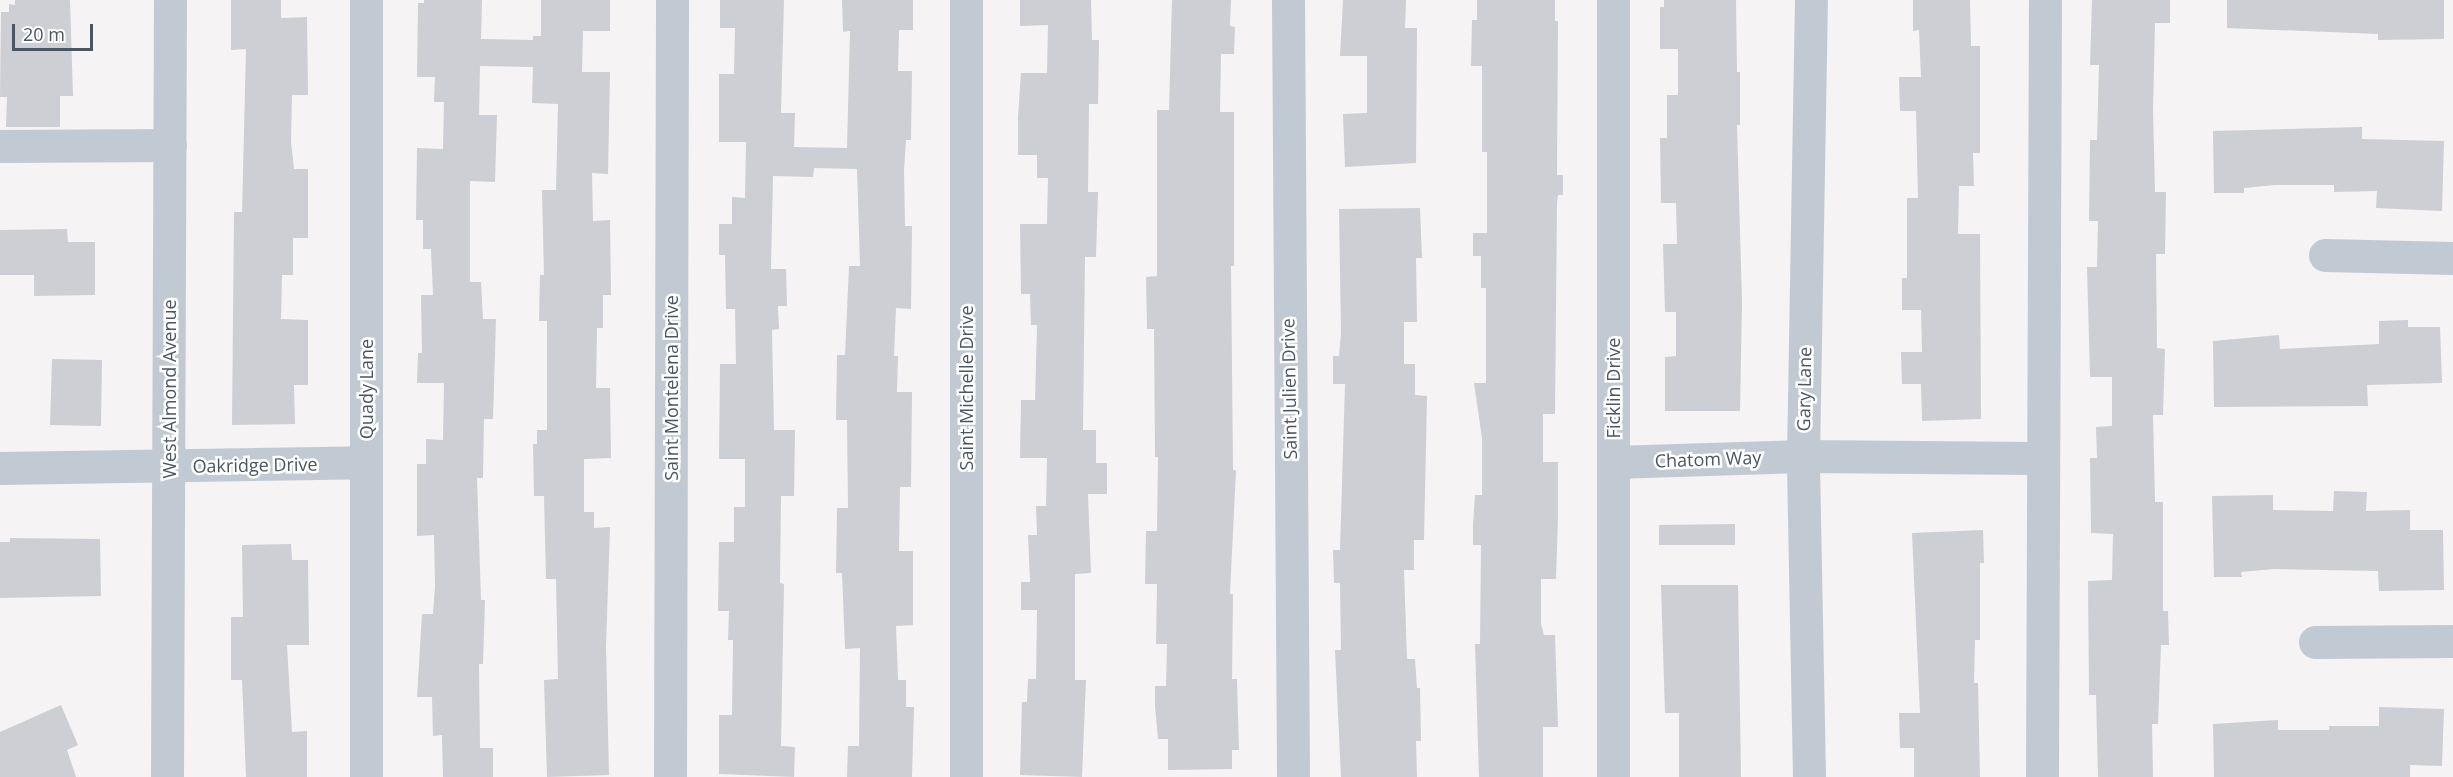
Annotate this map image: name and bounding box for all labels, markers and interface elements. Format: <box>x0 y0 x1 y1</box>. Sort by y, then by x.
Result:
scale bar <box>15 12 96 50</box>
text: 20 m <box>23 22 65 46</box>
street label: Saint Montelena Drive <box>660 295 682 481</box>
street label: West Almond Avenue <box>158 299 180 479</box>
street label: Saint Michelle Drive <box>955 306 977 470</box>
street label: Saint Julien Drive <box>1277 318 1301 460</box>
street label: Ficklin Drive <box>1602 338 1624 438</box>
street label: Quady Lane <box>355 339 377 439</box>
street label: Gary Lane <box>1792 346 1816 432</box>
street label: Chatom Way <box>1654 446 1762 472</box>
street label: Oakridge Drive <box>192 453 318 477</box>

